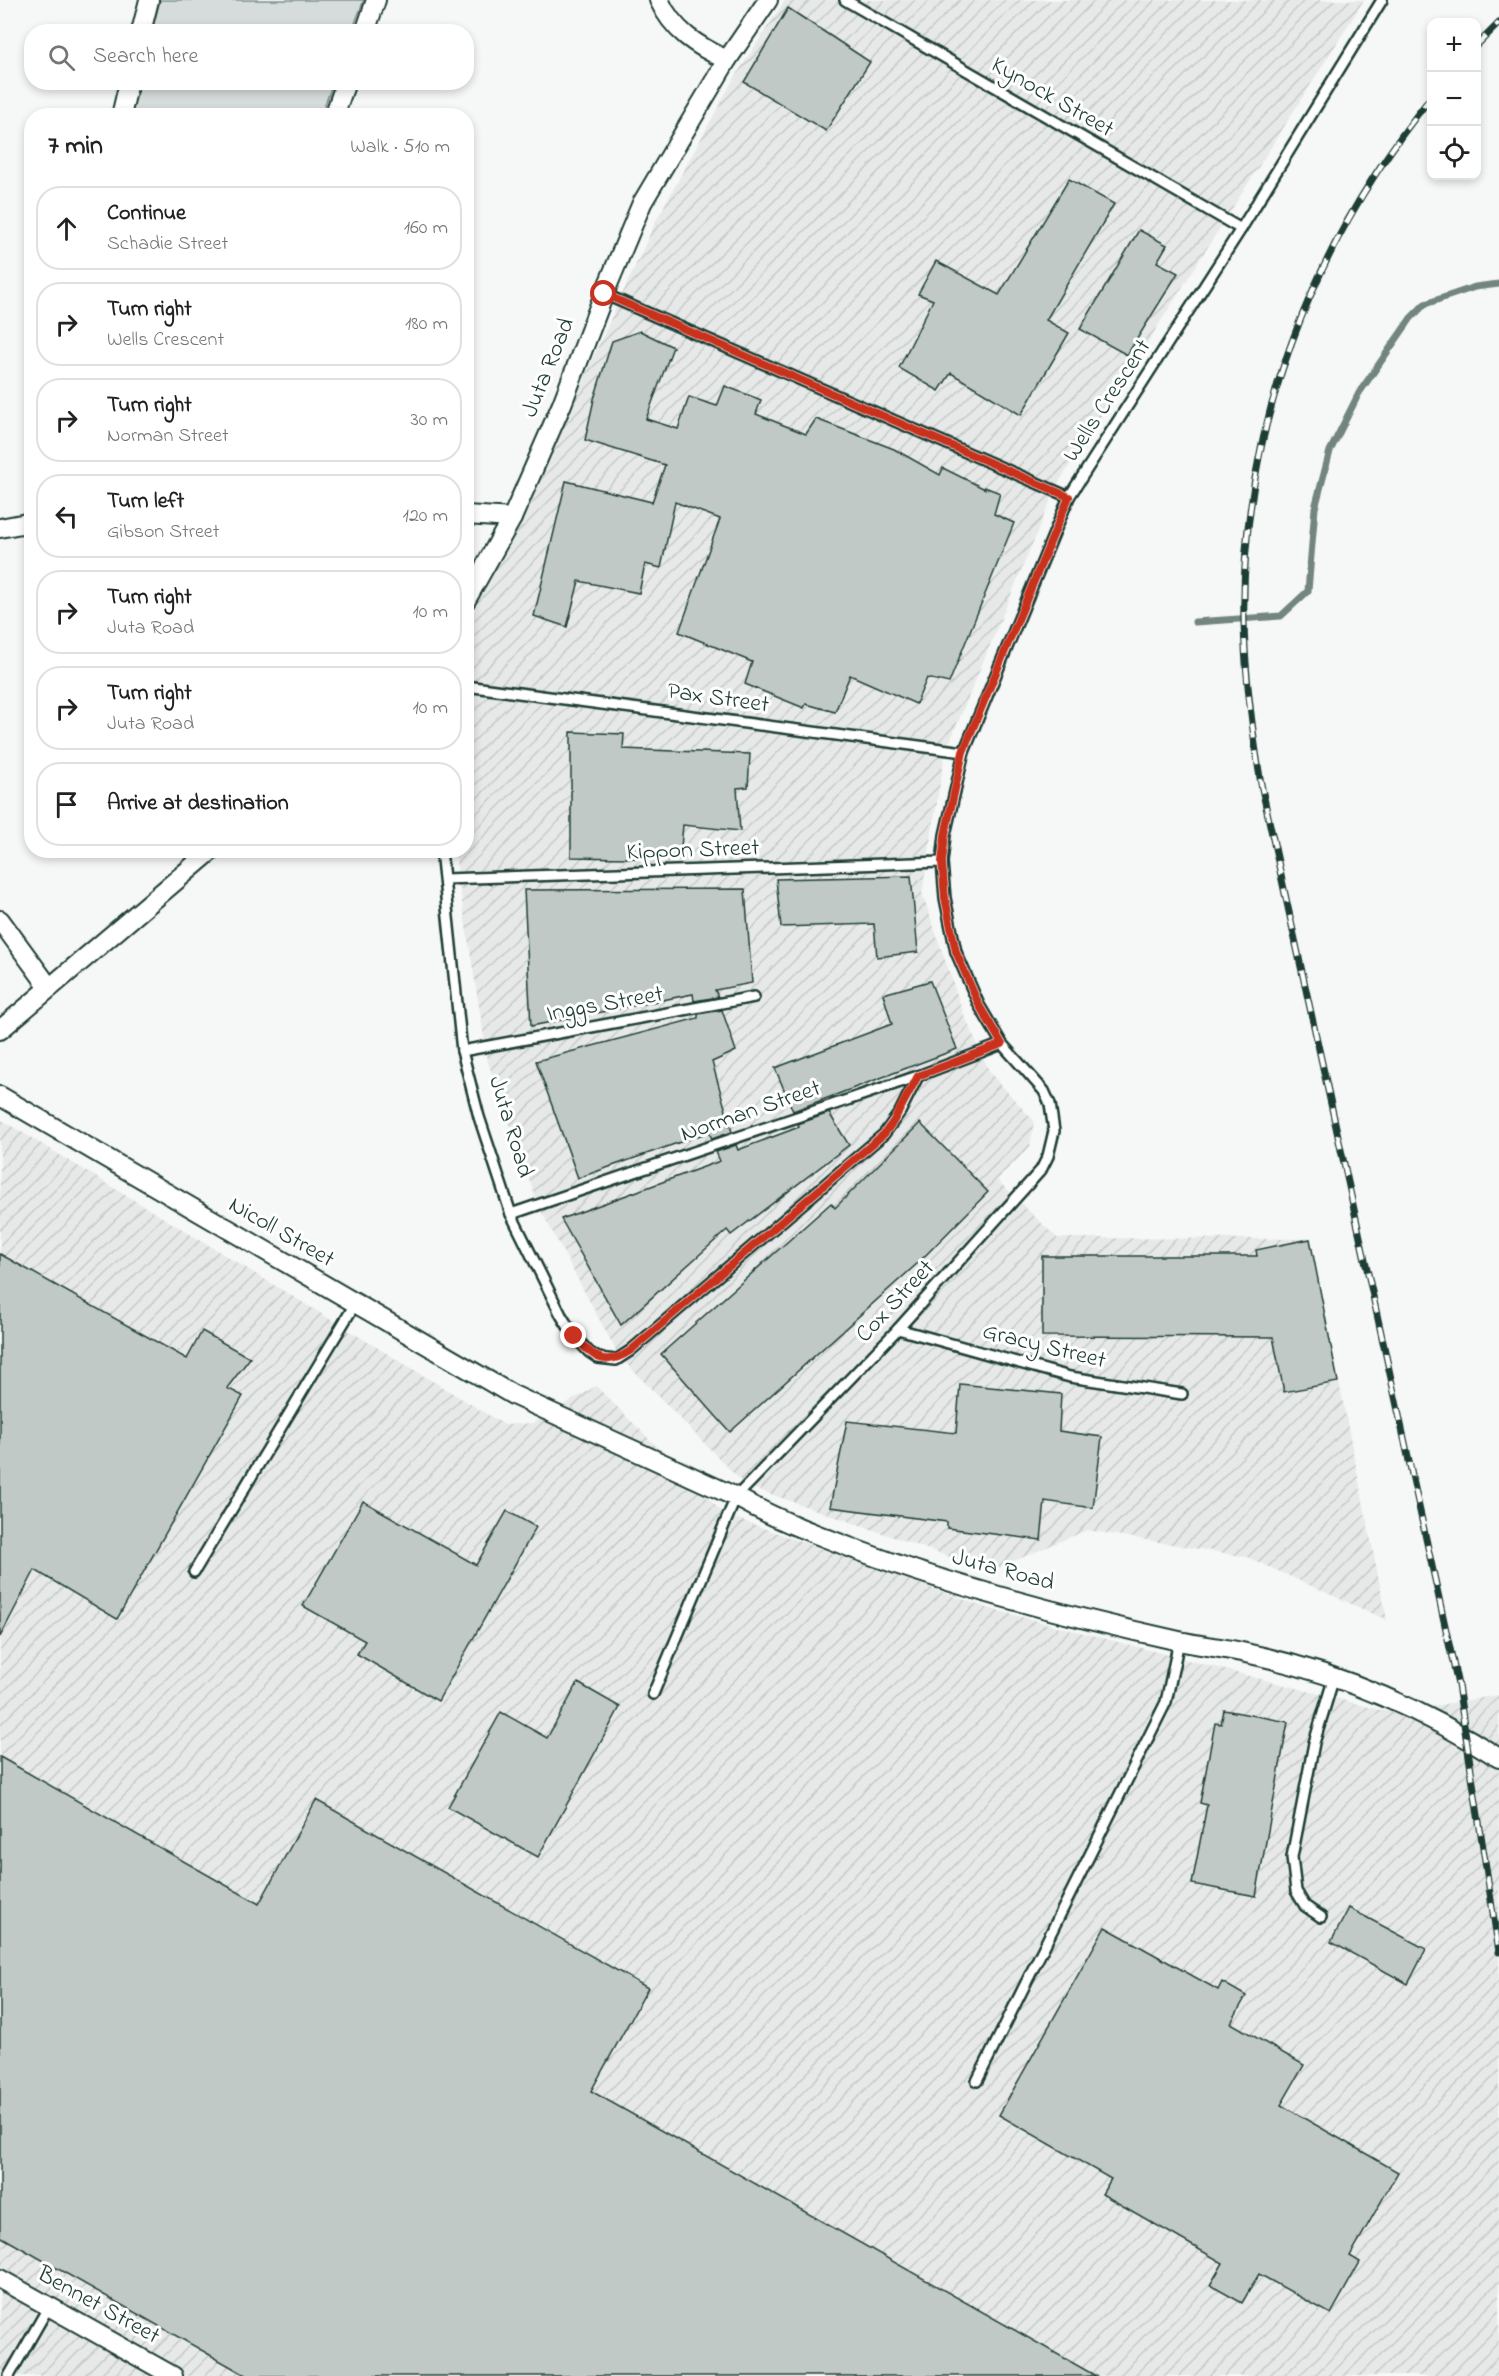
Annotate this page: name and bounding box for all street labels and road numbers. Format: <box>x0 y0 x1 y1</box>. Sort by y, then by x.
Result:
street label: Kynock Street <box>983 49 1120 148</box>
street label: Juta Road <box>513 312 585 423</box>
street label: Wells Crescent <box>1055 333 1161 469</box>
street label: Pax Street <box>665 675 771 723</box>
street label: Kippon Street <box>626 831 760 871</box>
street label: Inggs Street <box>544 978 666 1032</box>
street label: Juta Road <box>478 1072 542 1183</box>
street label: Norman Street <box>676 1072 826 1152</box>
street label: Nicoll Street <box>221 1188 341 1278</box>
street label: Cox Street <box>848 1252 944 1352</box>
street label: Gracy Street <box>978 1315 1109 1380</box>
street label: Juta Road <box>948 1541 1059 1602</box>
street label: Bennet Street <box>29 2257 166 2354</box>

